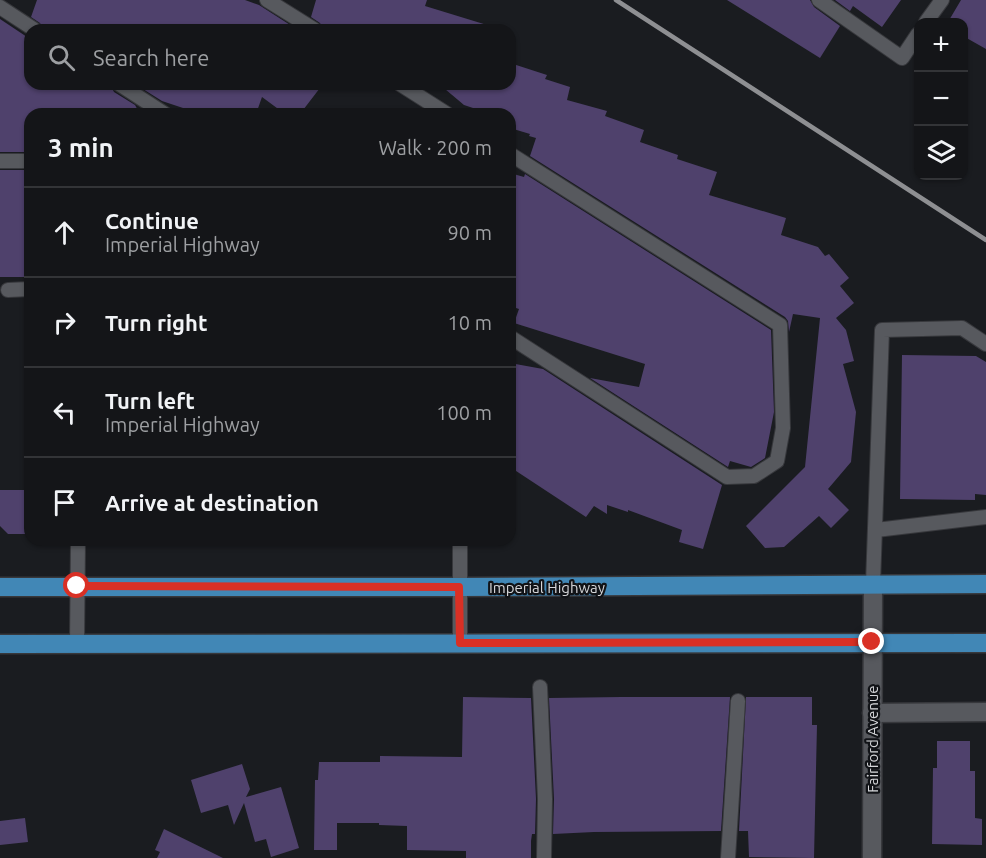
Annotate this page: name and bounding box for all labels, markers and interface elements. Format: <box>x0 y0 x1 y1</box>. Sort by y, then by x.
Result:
map controls <box>914 18 968 180</box>
button: + <box>914 18 968 72</box>
search box <box>24 24 516 90</box>
icon: search <box>45 41 78 74</box>
text: Search here <box>93 45 209 70</box>
button: − <box>914 72 968 126</box>
button: layers <box>914 126 968 180</box>
text: 3 min <box>48 133 114 162</box>
text: Walk · 200 m <box>379 136 492 159</box>
text: Continue <box>105 208 199 233</box>
icon: ahead <box>48 216 81 249</box>
text: 90 m <box>448 221 492 244</box>
text: Imperial Highway <box>105 233 260 256</box>
icon: right <box>48 306 81 339</box>
text: Turn right <box>105 310 207 335</box>
text: 10 m <box>448 311 492 334</box>
text: Turn left <box>105 388 195 413</box>
icon: left <box>48 396 81 429</box>
text: 100 m <box>436 401 492 424</box>
text: Imperial Highway <box>105 413 260 436</box>
icon: arrive <box>48 486 81 519</box>
text: Arrive at destination <box>105 490 319 515</box>
route start <box>63 572 89 598</box>
street label: Imperial Highway <box>489 579 605 596</box>
route end <box>858 628 884 654</box>
street label: Fairford Avenue <box>864 685 881 793</box>

